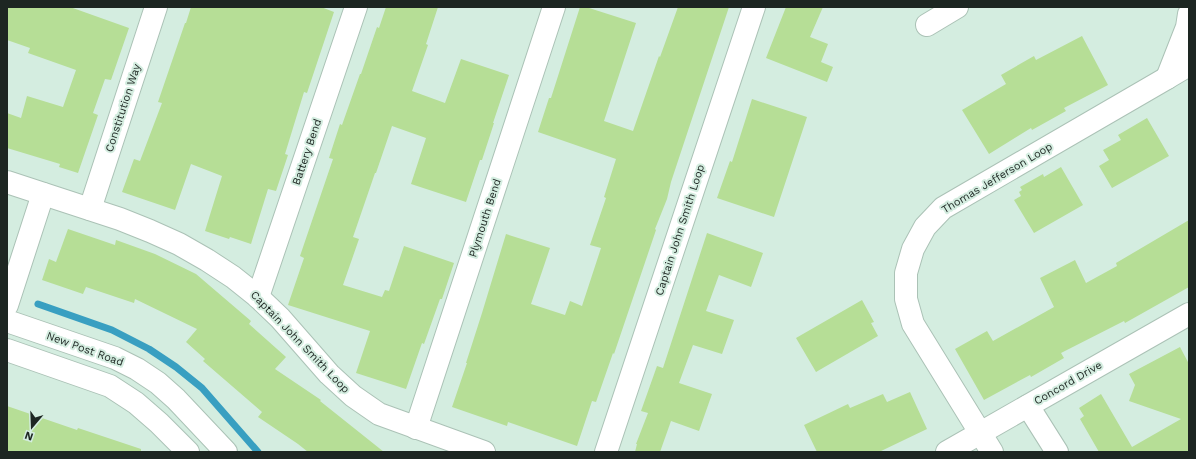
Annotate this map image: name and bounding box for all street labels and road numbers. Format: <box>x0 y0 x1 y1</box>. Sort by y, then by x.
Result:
street label: Constitution Way <box>103 62 143 154</box>
street label: Battery Bend <box>290 117 324 187</box>
street label: Thomas Jefferson Loop <box>939 140 1055 216</box>
street label: Captain John Smith Loop <box>653 163 707 297</box>
street label: Plymouth Bend <box>466 177 504 259</box>
street label: Captain John Smith Loop <box>248 288 352 396</box>
street label: New Post Road <box>45 329 125 369</box>
street label: Concord Drive <box>1032 358 1104 408</box>

